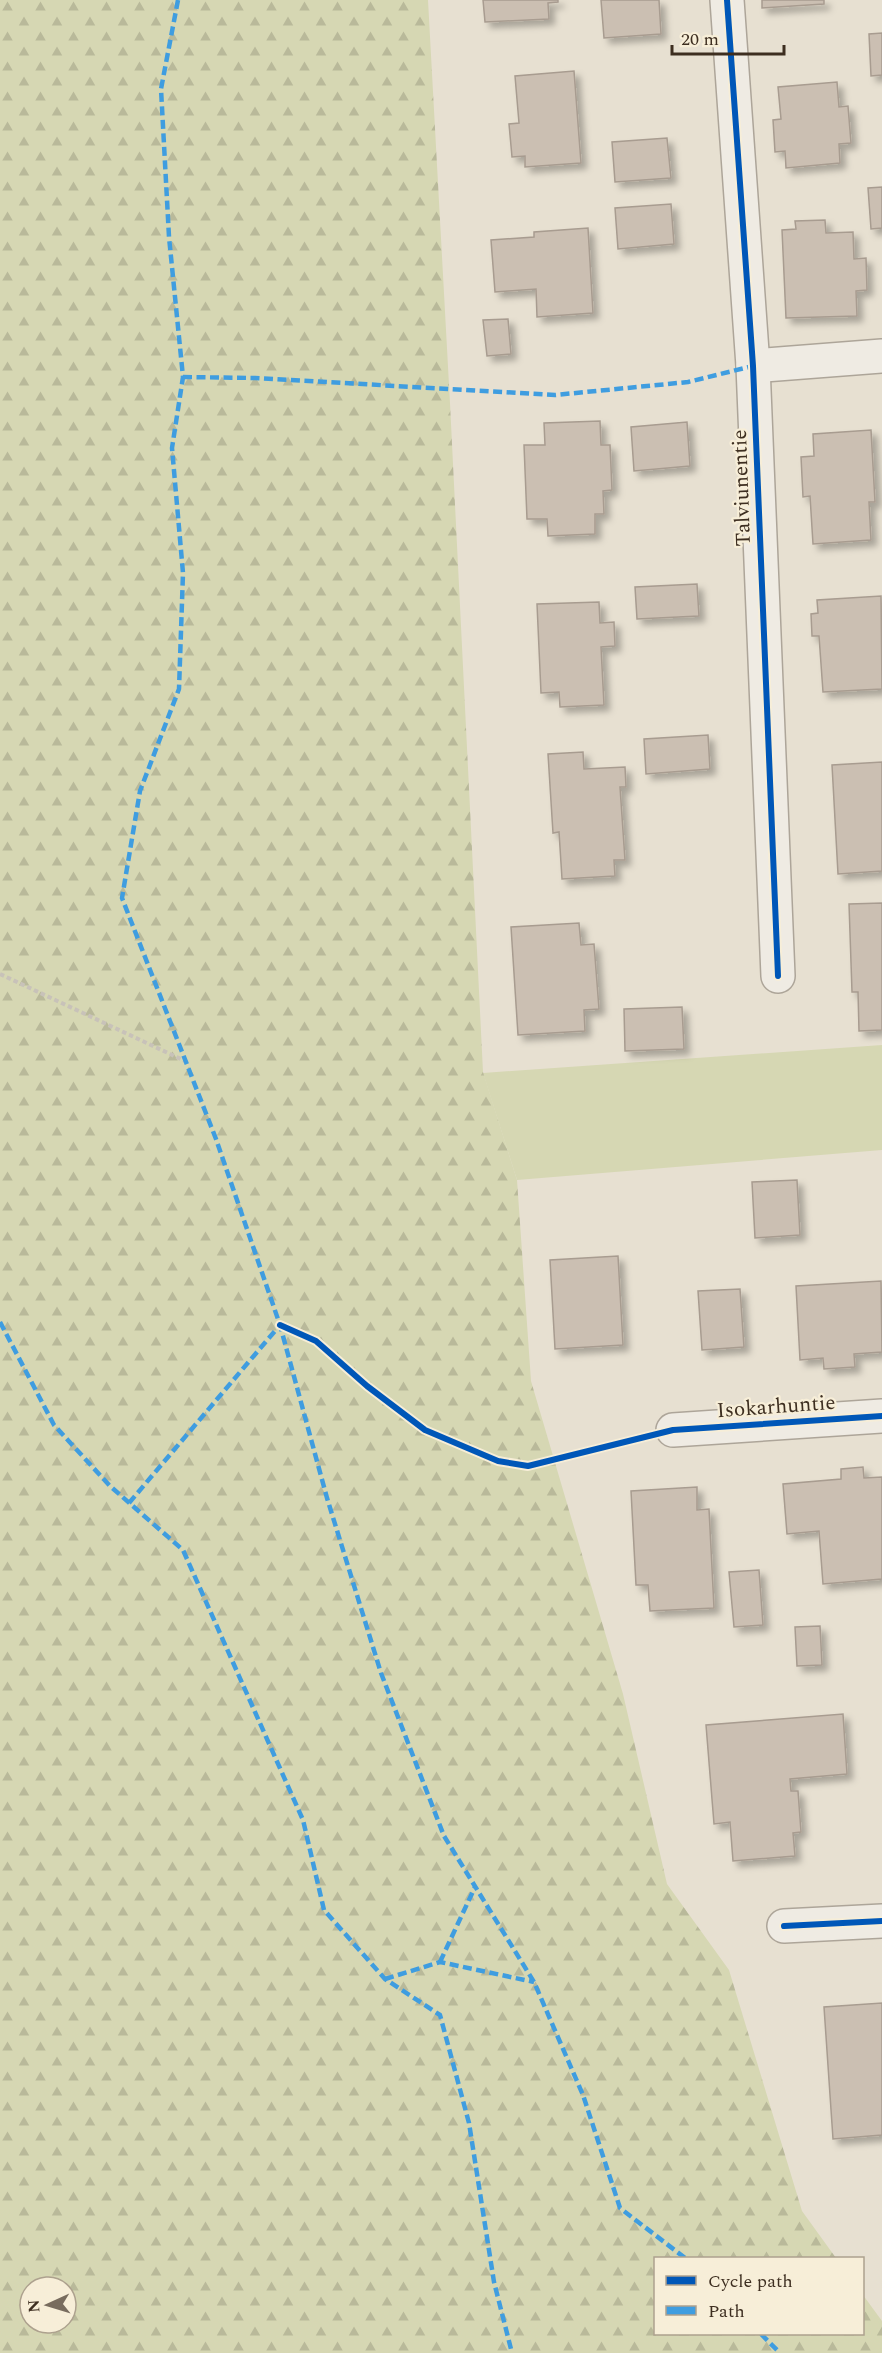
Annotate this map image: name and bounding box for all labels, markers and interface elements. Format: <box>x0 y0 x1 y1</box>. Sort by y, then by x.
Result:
scale bar <box>672 18 784 56</box>
text: 20 m <box>681 26 719 53</box>
street label: Talviunentie <box>724 429 760 547</box>
street label: Isokarhuntie <box>716 1387 837 1427</box>
legend <box>654 2257 864 2335</box>
text: Cycle path <box>708 2268 793 2295</box>
north arrow <box>18 2275 78 2335</box>
text: Path <box>708 2298 745 2325</box>
text: N <box>22 2299 46 2313</box>

